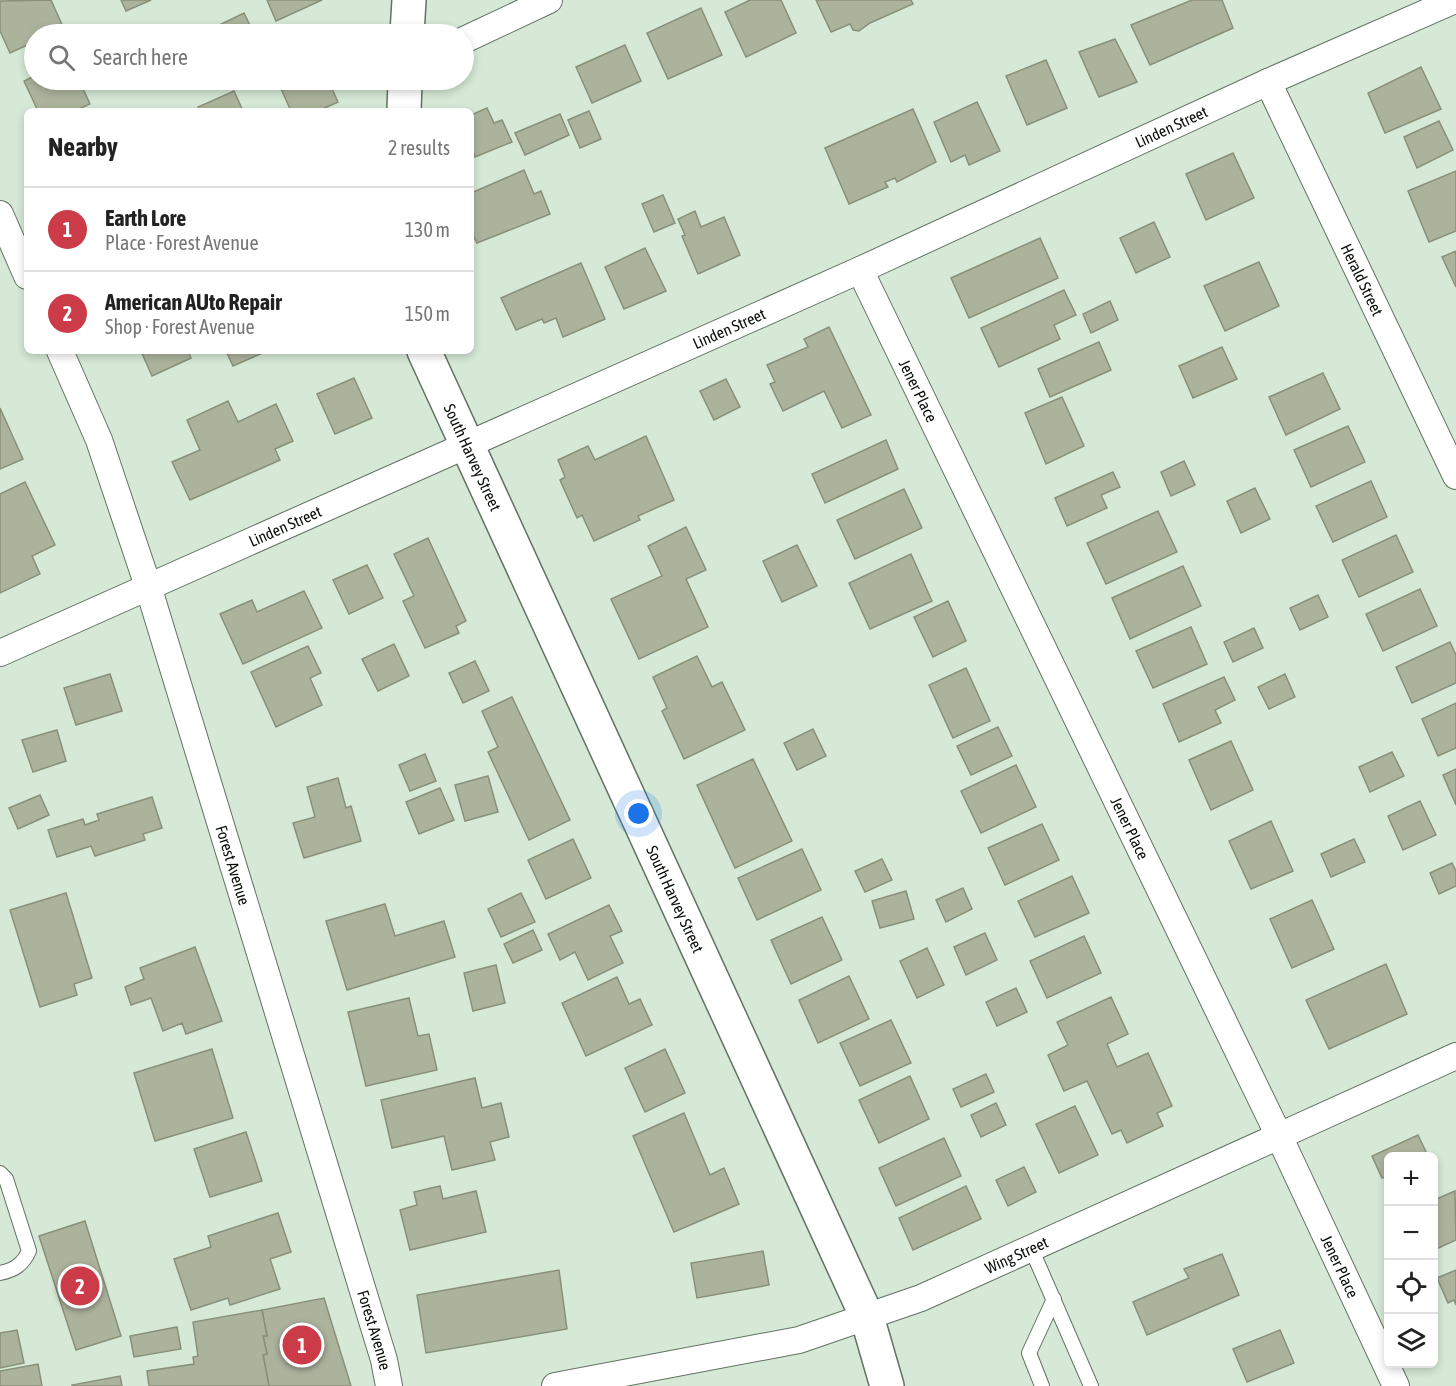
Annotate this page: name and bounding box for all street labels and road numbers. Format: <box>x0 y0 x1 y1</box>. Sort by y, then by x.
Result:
street label: Linden Street <box>1132 102 1211 151</box>
street label: Herald Street <box>1338 241 1387 319</box>
street label: Linden Street <box>690 304 768 352</box>
street label: Jener Place <box>896 357 941 425</box>
street label: South Harvey Street <box>441 401 505 514</box>
street label: Linden Street <box>246 502 324 550</box>
street label: Jener Place <box>1107 794 1153 862</box>
street label: Forest Avenue <box>212 823 254 907</box>
street label: South Harvey Street <box>643 843 708 956</box>
street label: Jener Place <box>1318 1232 1362 1301</box>
street label: Wing Street <box>982 1233 1051 1277</box>
street label: Forest Avenue <box>354 1288 395 1371</box>

